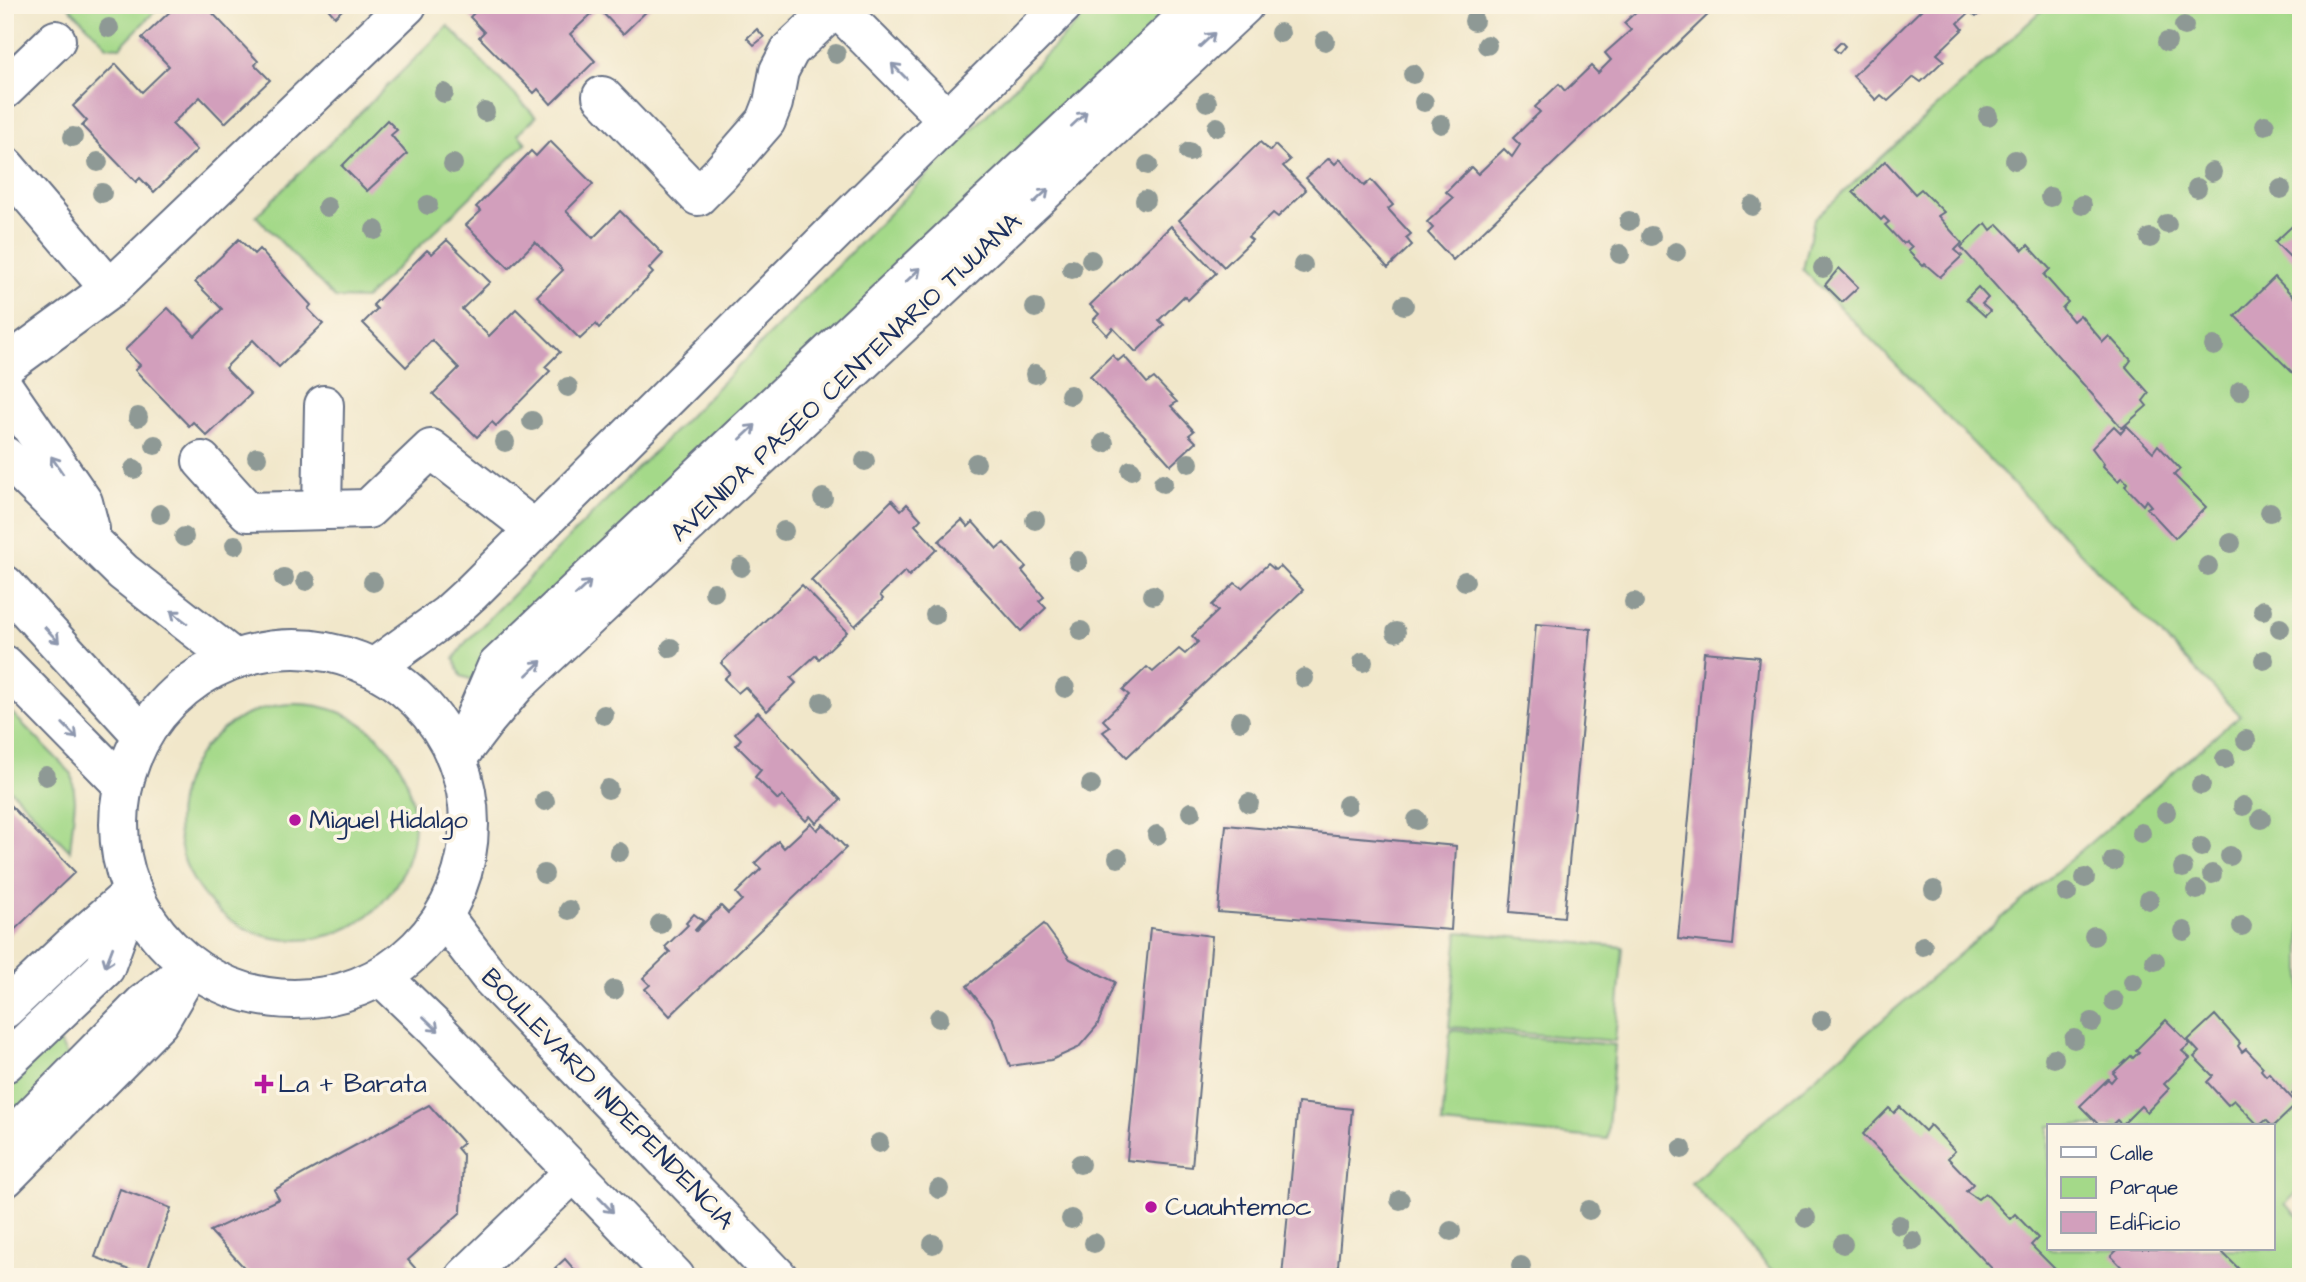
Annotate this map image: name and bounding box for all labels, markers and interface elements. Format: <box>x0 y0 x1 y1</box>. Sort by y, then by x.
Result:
one-way arrow <box>1198 32 1215 49</box>
one-way arrow <box>891 63 908 80</box>
one-way arrow <box>1070 111 1087 128</box>
one-way arrow <box>1032 188 1050 204</box>
street label: AVENIDA PASEO CENTENARIO TIJUANA <box>662 204 1030 550</box>
one-way arrow <box>905 267 922 284</box>
one-way arrow <box>739 423 756 440</box>
one-way arrow <box>50 456 64 475</box>
one-way arrow <box>574 579 591 596</box>
one-way arrow <box>171 609 189 624</box>
one-way arrow <box>43 626 60 643</box>
one-way arrow <box>525 660 542 677</box>
one-way arrow <box>62 722 79 739</box>
place label: Miguel Hidalgo <box>309 802 468 840</box>
marker: Miguel Hidalgo <box>287 812 303 828</box>
one-way arrow <box>102 945 114 967</box>
street label: BOULEVARD INDEPENDENCIA <box>473 960 743 1238</box>
one-way arrow <box>422 1015 439 1032</box>
place label: La + Barata <box>278 1066 427 1102</box>
marker: La + Barata <box>256 1076 272 1092</box>
legend <box>2047 1124 2274 1250</box>
text: Calle <box>2110 1139 2154 1168</box>
text: Parque <box>2110 1173 2178 1202</box>
place label: Cuauhtemoc <box>1165 1189 1312 1225</box>
one-way arrow <box>598 1196 615 1213</box>
marker: Cuauhtemoc <box>1143 1199 1159 1215</box>
text: Edificio <box>2110 1209 2180 1238</box>

